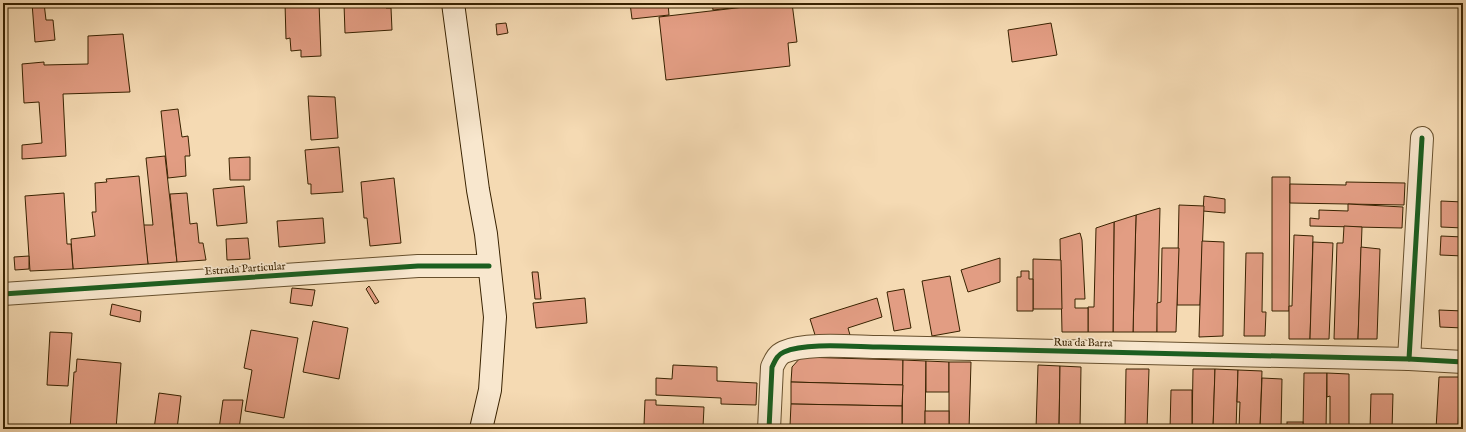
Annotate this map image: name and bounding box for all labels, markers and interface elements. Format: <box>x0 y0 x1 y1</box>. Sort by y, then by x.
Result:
street label: Estrada Particular <box>204 259 286 279</box>
street label: Rua da Barra <box>1053 335 1113 351</box>

